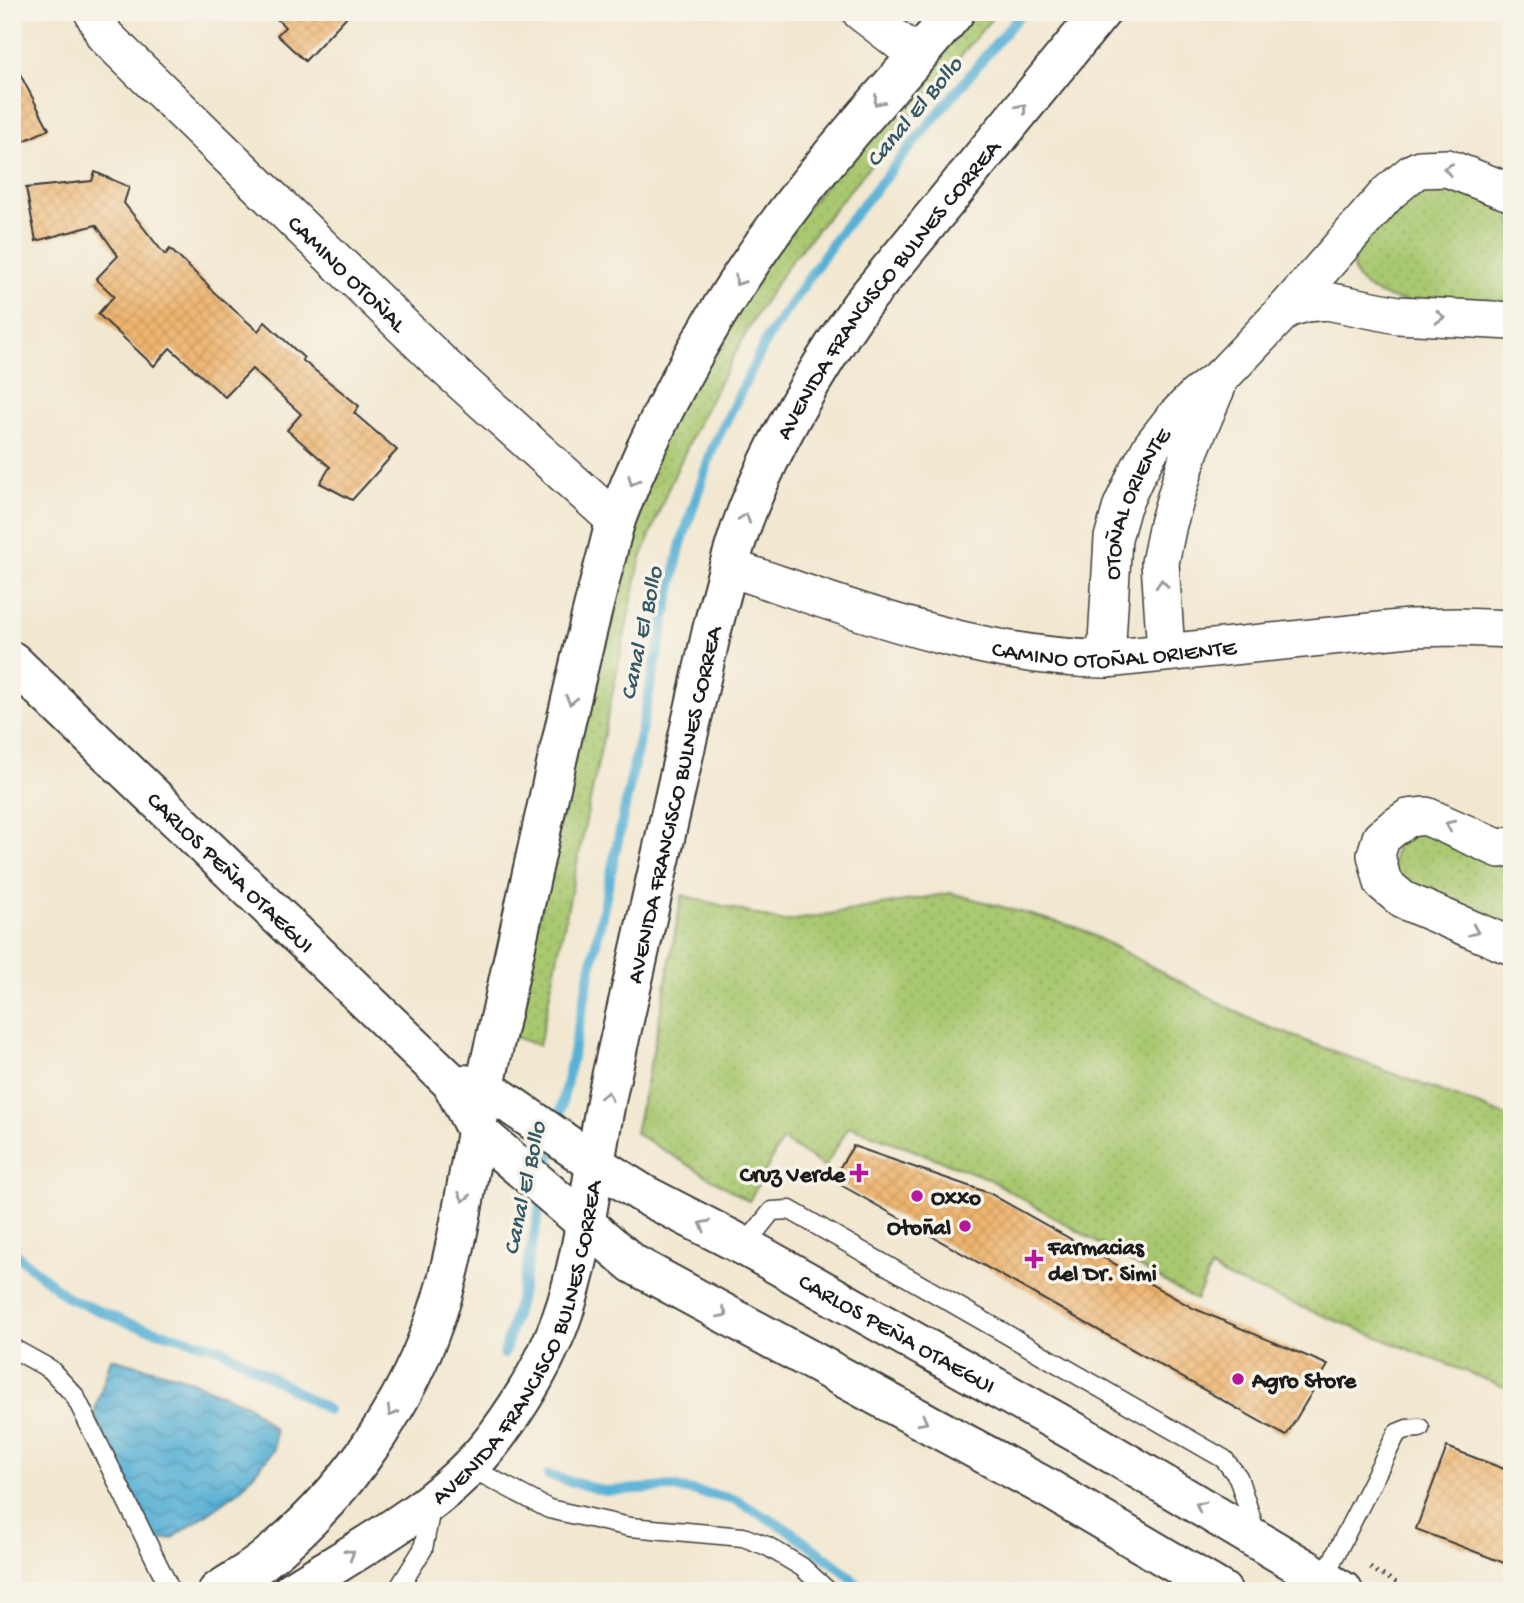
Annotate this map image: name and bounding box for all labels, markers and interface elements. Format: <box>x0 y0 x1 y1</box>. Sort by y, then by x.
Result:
water label: Canal El Bollo <box>861 51 971 175</box>
one-way arrow <box>874 93 886 106</box>
one-way arrow <box>1014 104 1026 117</box>
street label: AVENIDA FRANCISCO BULNES CORREA <box>772 135 1009 445</box>
one-way arrow <box>1442 163 1454 178</box>
street label: CAMINO OTOÑAL <box>280 211 412 340</box>
one-way arrow <box>734 273 747 286</box>
one-way arrow <box>1435 309 1446 324</box>
street label: OTOÑAL ORIENTE <box>1101 422 1179 581</box>
one-way arrow <box>627 475 641 487</box>
one-way arrow <box>737 512 751 524</box>
water label: Canal El Bollo <box>615 563 672 703</box>
one-way arrow <box>1154 578 1169 589</box>
street label: AVENIDA FRANCISCO BULNES CORREA <box>623 623 730 987</box>
street label: CAMINO OTOÑAL ORIENTE <box>989 636 1239 676</box>
one-way arrow <box>565 694 579 706</box>
street label: CARLOS PEÑA OTAEGUI <box>140 788 318 960</box>
one-way arrow <box>1444 819 1457 833</box>
one-way arrow <box>1467 922 1479 936</box>
one-way arrow <box>599 1090 614 1102</box>
water label: Canal El Bollo <box>498 1118 555 1258</box>
place label: Cruz Verde <box>740 1163 846 1190</box>
marker: Cruz Verde <box>851 1165 867 1181</box>
street label: AVENIDA FRANCISCO BULNES CORREA <box>428 1177 610 1512</box>
place label: Oxxo <box>931 1186 981 1213</box>
marker: Oxxo <box>909 1188 925 1204</box>
one-way arrow <box>457 1191 472 1203</box>
place label: Otoñal <box>887 1216 951 1243</box>
marker: Otoñal <box>957 1218 973 1234</box>
one-way arrow <box>699 1219 711 1233</box>
place label: Farmacias del Dr. Simi <box>1047 1236 1157 1289</box>
marker: Farmacias del Dr. Simi <box>1026 1251 1042 1267</box>
street label: CARLOS PEÑA OTAEGUI <box>793 1269 999 1401</box>
one-way arrow <box>716 1304 728 1318</box>
place label: Agro Store <box>1251 1369 1357 1396</box>
marker: Agro Store <box>1230 1371 1246 1387</box>
one-way arrow <box>387 1404 400 1417</box>
one-way arrow <box>916 1413 928 1426</box>
one-way arrow <box>1195 1501 1208 1514</box>
one-way arrow <box>342 1550 355 1563</box>

